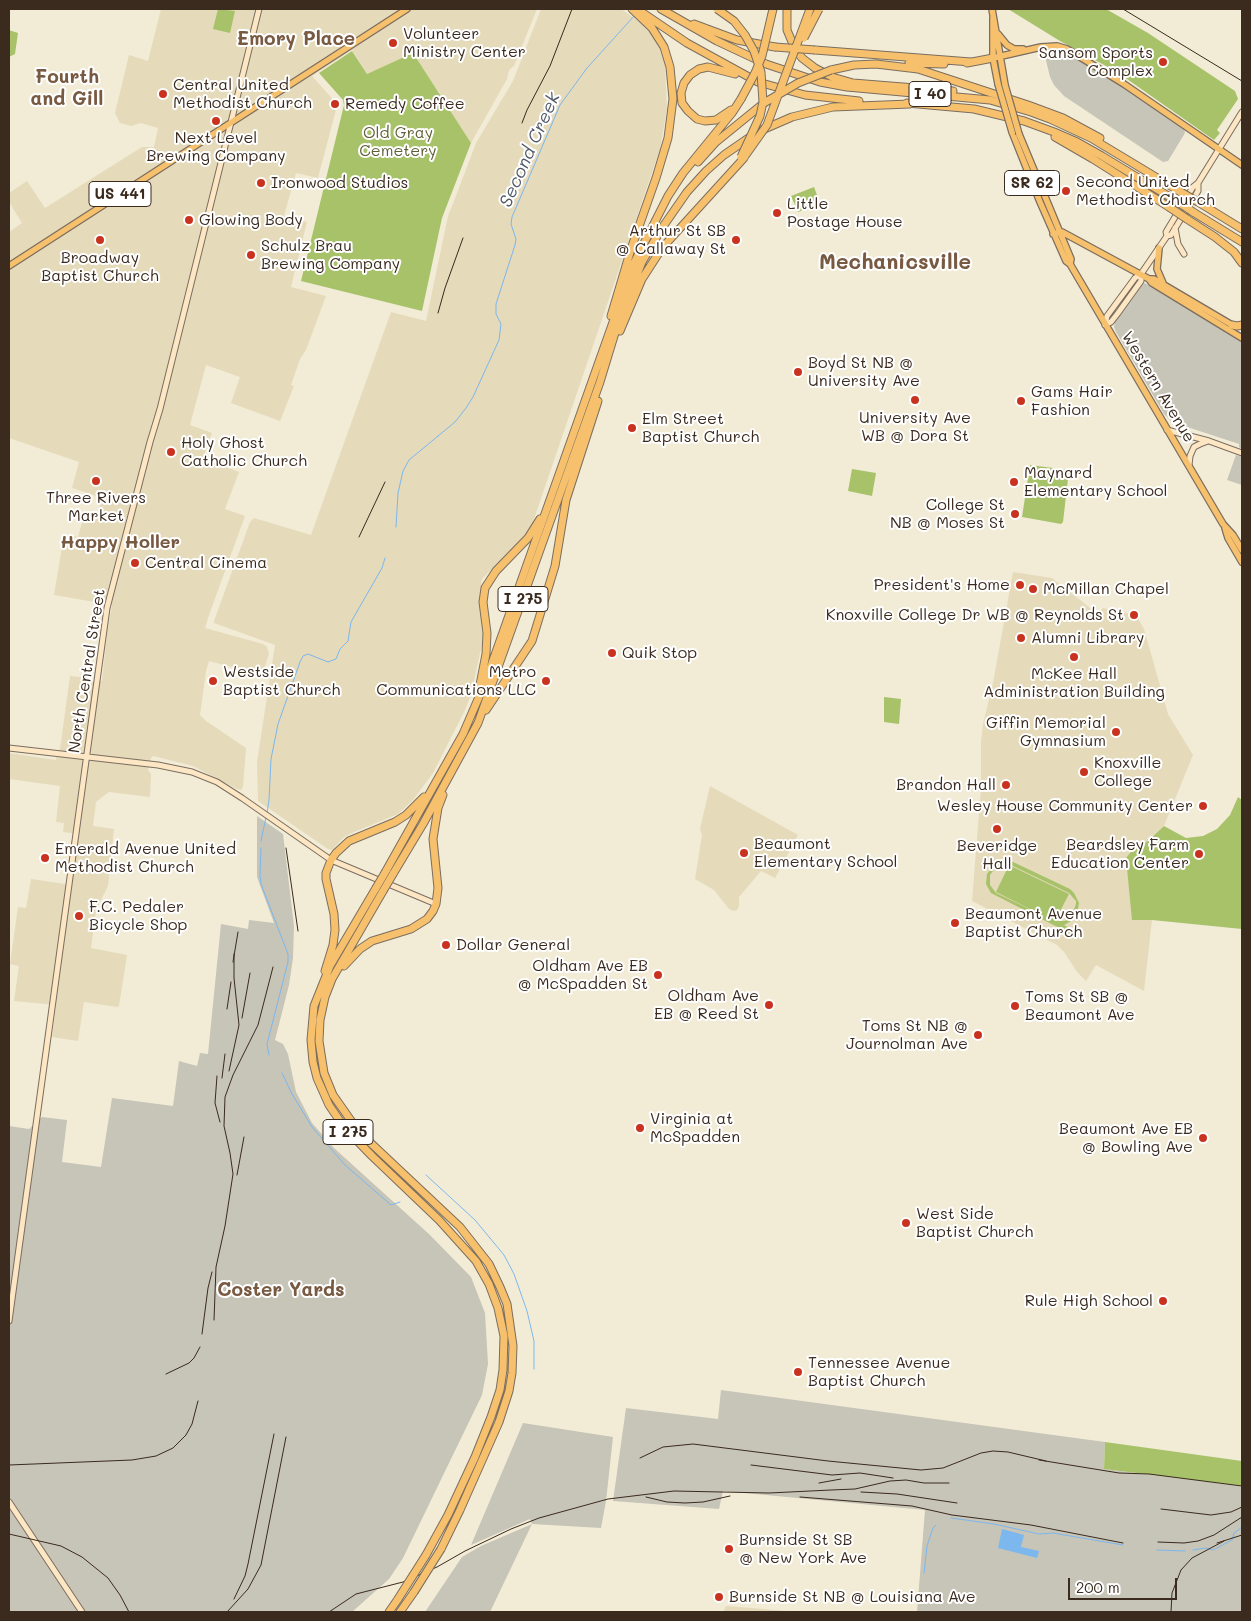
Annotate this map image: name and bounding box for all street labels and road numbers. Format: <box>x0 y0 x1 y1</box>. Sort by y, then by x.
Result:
road number: I 40 <box>909 82 951 106</box>
road number: SR 62 <box>1004 170 1060 196</box>
road number: US 441 <box>89 182 151 206</box>
street label: Western Avenue <box>1117 328 1199 446</box>
road number: I 275 <box>498 586 548 612</box>
street label: North Central Street <box>65 588 109 754</box>
road number: I 275 <box>323 1120 373 1144</box>

